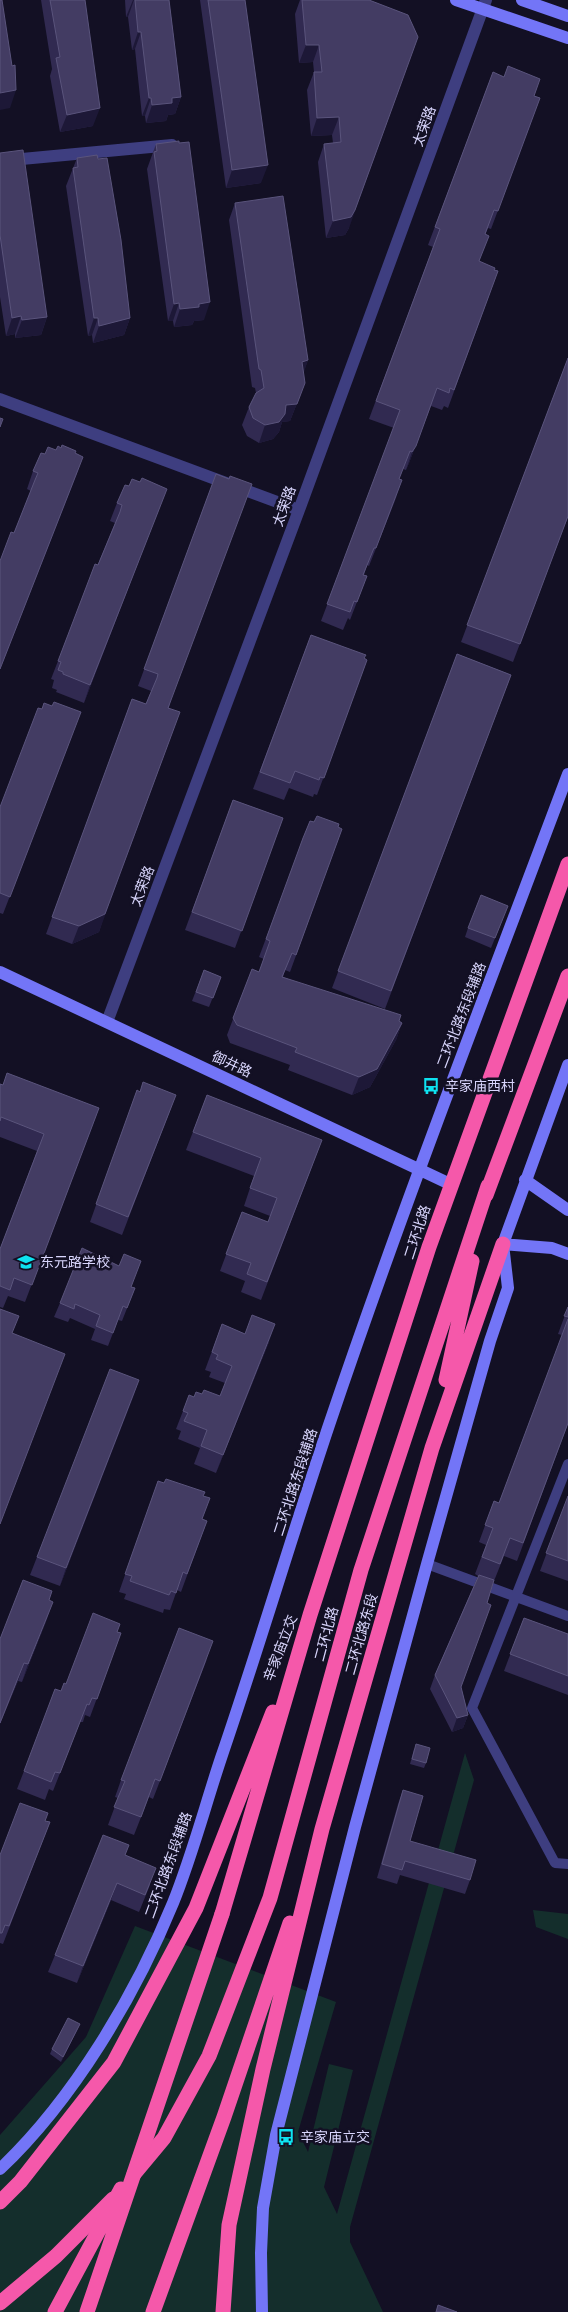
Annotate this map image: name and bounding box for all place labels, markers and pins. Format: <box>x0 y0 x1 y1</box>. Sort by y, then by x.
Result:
bus stop icon: 辛家庙西村 <box>421 1076 441 1096</box>
place label: 辛家庙西村 <box>445 1078 515 1094</box>
school or university icon: 东元路学校 <box>16 1252 36 1272</box>
place label: 东元路学校 <box>40 1254 110 1270</box>
bus stop icon: 辛家庙立交 <box>276 2127 296 2147</box>
place label: 辛家庙立交 <box>300 2129 370 2145</box>

